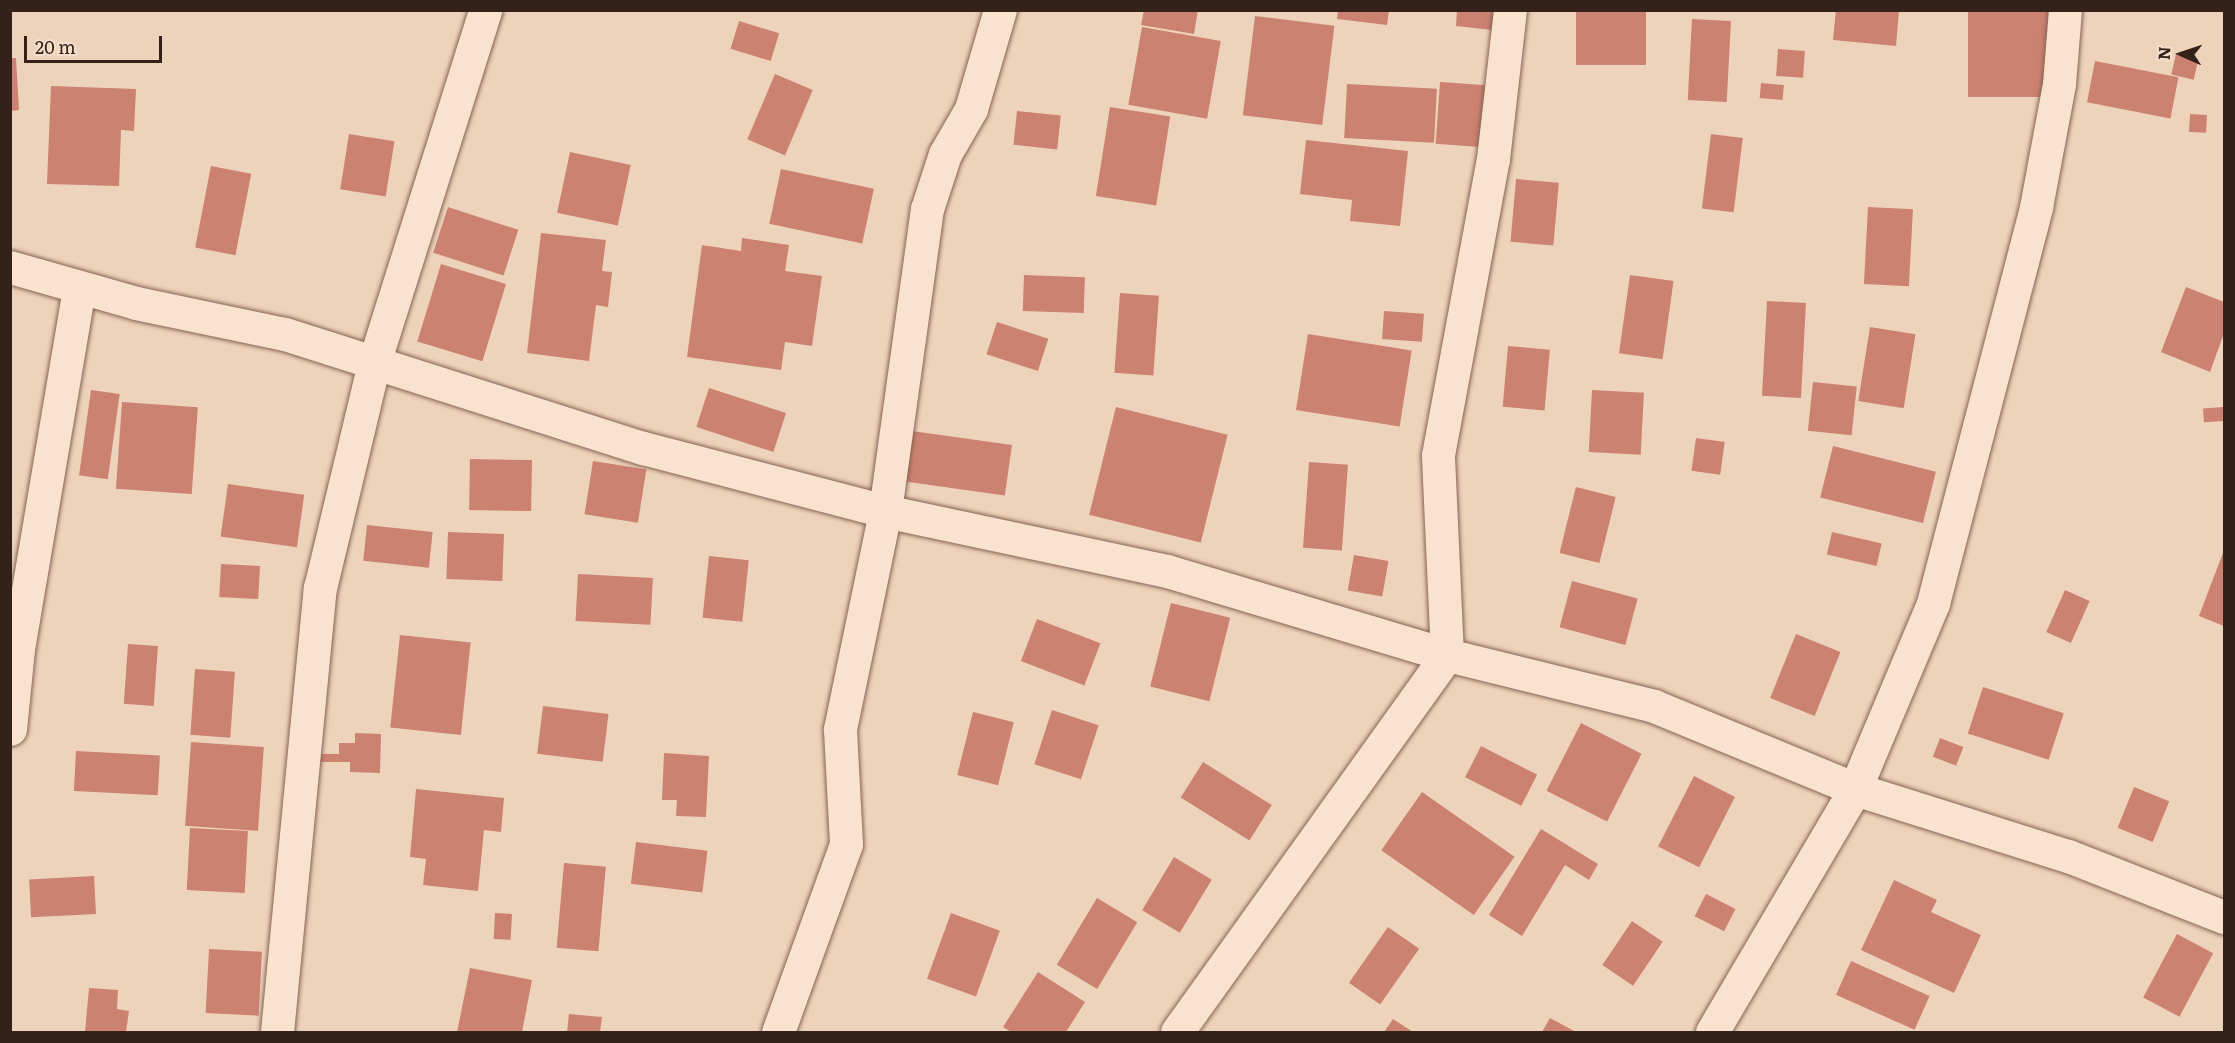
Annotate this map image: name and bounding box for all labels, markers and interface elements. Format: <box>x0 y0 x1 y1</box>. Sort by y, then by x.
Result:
scale bar <box>27 24 165 62</box>
north arrow <box>2151 24 2211 84</box>
text: 20 m <box>35 33 76 60</box>
text: N <box>2151 46 2175 60</box>

